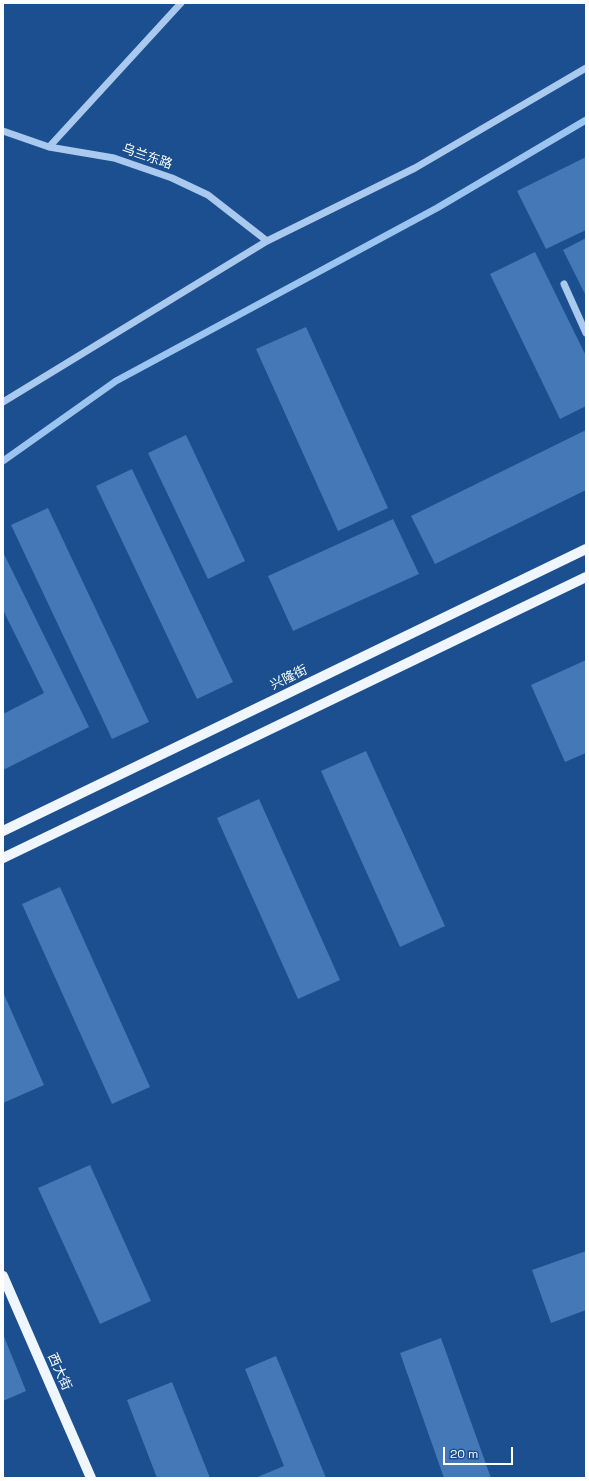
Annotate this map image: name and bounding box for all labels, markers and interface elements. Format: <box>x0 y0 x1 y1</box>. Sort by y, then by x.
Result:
street label: 乌兰东路 <box>120 141 174 173</box>
street label: 兴隆街 <box>268 662 310 694</box>
street label: 西大街 <box>44 1351 74 1393</box>
scale bar <box>445 1439 515 1465</box>
text: 20 m <box>450 1446 478 1462</box>

